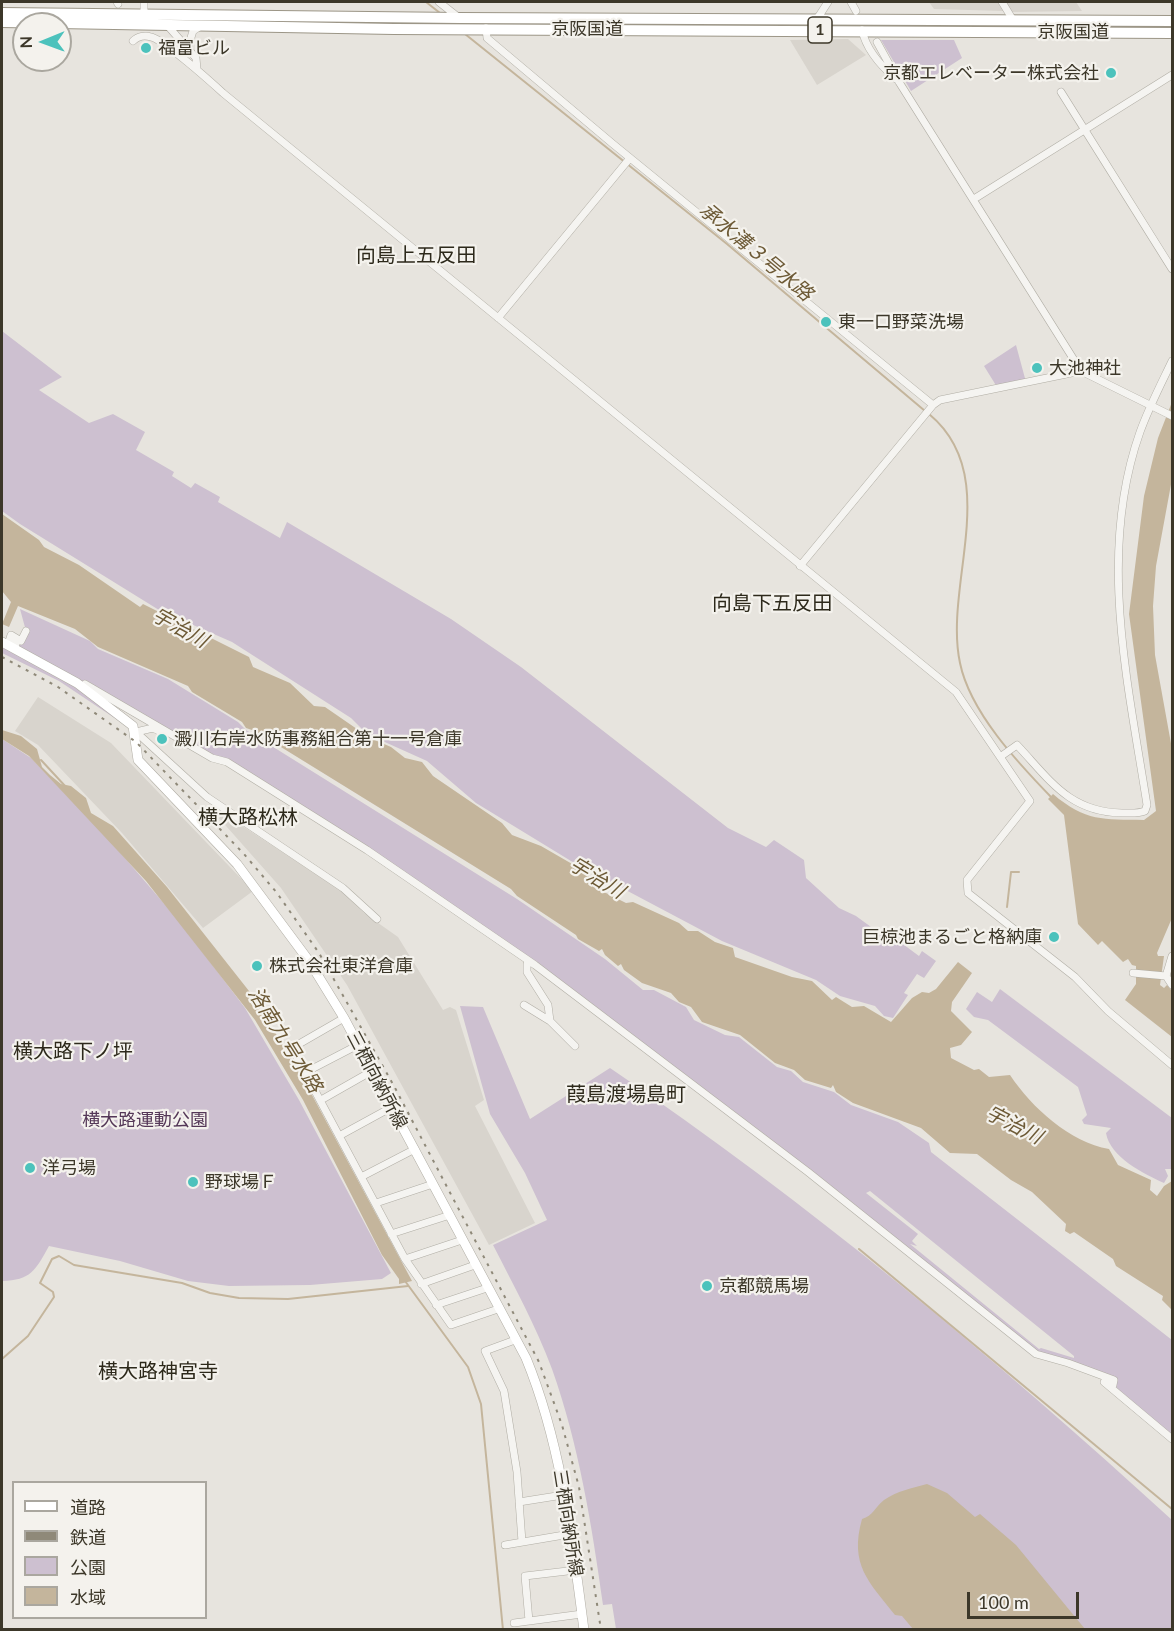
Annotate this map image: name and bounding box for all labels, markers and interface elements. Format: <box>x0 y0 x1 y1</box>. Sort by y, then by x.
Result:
north arrow <box>12 12 72 72</box>
road number: 1 <box>808 17 832 43</box>
street label: 京阪国道 <box>551 18 623 40</box>
street label: 京阪国道 <box>1037 21 1109 43</box>
text: N <box>16 36 35 49</box>
place label: 福富ビル <box>158 37 230 59</box>
marker: 福富ビル <box>139 41 153 55</box>
place label: 京都エレベーター株式会社 <box>883 62 1099 84</box>
marker: 京都エレベーター株式会社 <box>1104 66 1118 80</box>
water label: 承水溝３号水路 <box>695 198 817 306</box>
district label: 向島上五反田 <box>356 244 476 268</box>
place label: 東一口野菜洗場 <box>838 311 964 333</box>
marker: 東一口野菜洗場 <box>819 315 833 329</box>
place label: 大池神社 <box>1049 357 1121 379</box>
marker: 大池神社 <box>1030 361 1044 375</box>
district label: 向島下五反田 <box>712 592 832 616</box>
water label: 宇治川 <box>148 603 212 653</box>
place label: 澱川右岸水防事務組合第十一号倉庫 <box>174 728 462 750</box>
marker: 澱川右岸水防事務組合第十一号倉庫 <box>155 732 169 746</box>
district label: 横大路松林 <box>198 806 298 830</box>
water label: 宇治川 <box>565 852 629 904</box>
place label: 巨椋池まるごと格納庫 <box>862 926 1042 948</box>
marker: 巨椋池まるごと格納庫 <box>1047 930 1061 944</box>
place label: 株式会社東洋倉庫 <box>269 955 413 977</box>
marker: 株式会社東洋倉庫 <box>250 959 264 973</box>
water label: 洛南九号水路 <box>243 983 327 1097</box>
street label: 三栖向納所線 <box>342 1027 412 1133</box>
district label: 横大路下ノ坪 <box>13 1040 133 1064</box>
district label: 葭島渡場島町 <box>566 1083 686 1107</box>
water label: 宇治川 <box>982 1101 1046 1149</box>
park label: 横大路運動公園 <box>82 1109 208 1131</box>
place label: 洋弓場 <box>42 1157 96 1179</box>
marker: 洋弓場 <box>23 1161 37 1175</box>
place label: 野球場Ｆ <box>205 1171 277 1193</box>
marker: 野球場Ｆ <box>186 1175 200 1189</box>
place label: 京都競馬場 <box>719 1275 809 1297</box>
marker: 京都競馬場 <box>700 1279 714 1293</box>
district label: 横大路神宮寺 <box>98 1360 218 1384</box>
street label: 三栖向納所線 <box>549 1468 587 1578</box>
legend <box>12 1481 207 1619</box>
text: 道路 <box>70 1496 106 1518</box>
text: 鉄道 <box>70 1526 106 1548</box>
text: 公園 <box>70 1556 106 1578</box>
scale bar <box>970 1580 1082 1618</box>
text: 水域 <box>70 1586 106 1608</box>
text: 100 m <box>978 1591 1029 1613</box>

